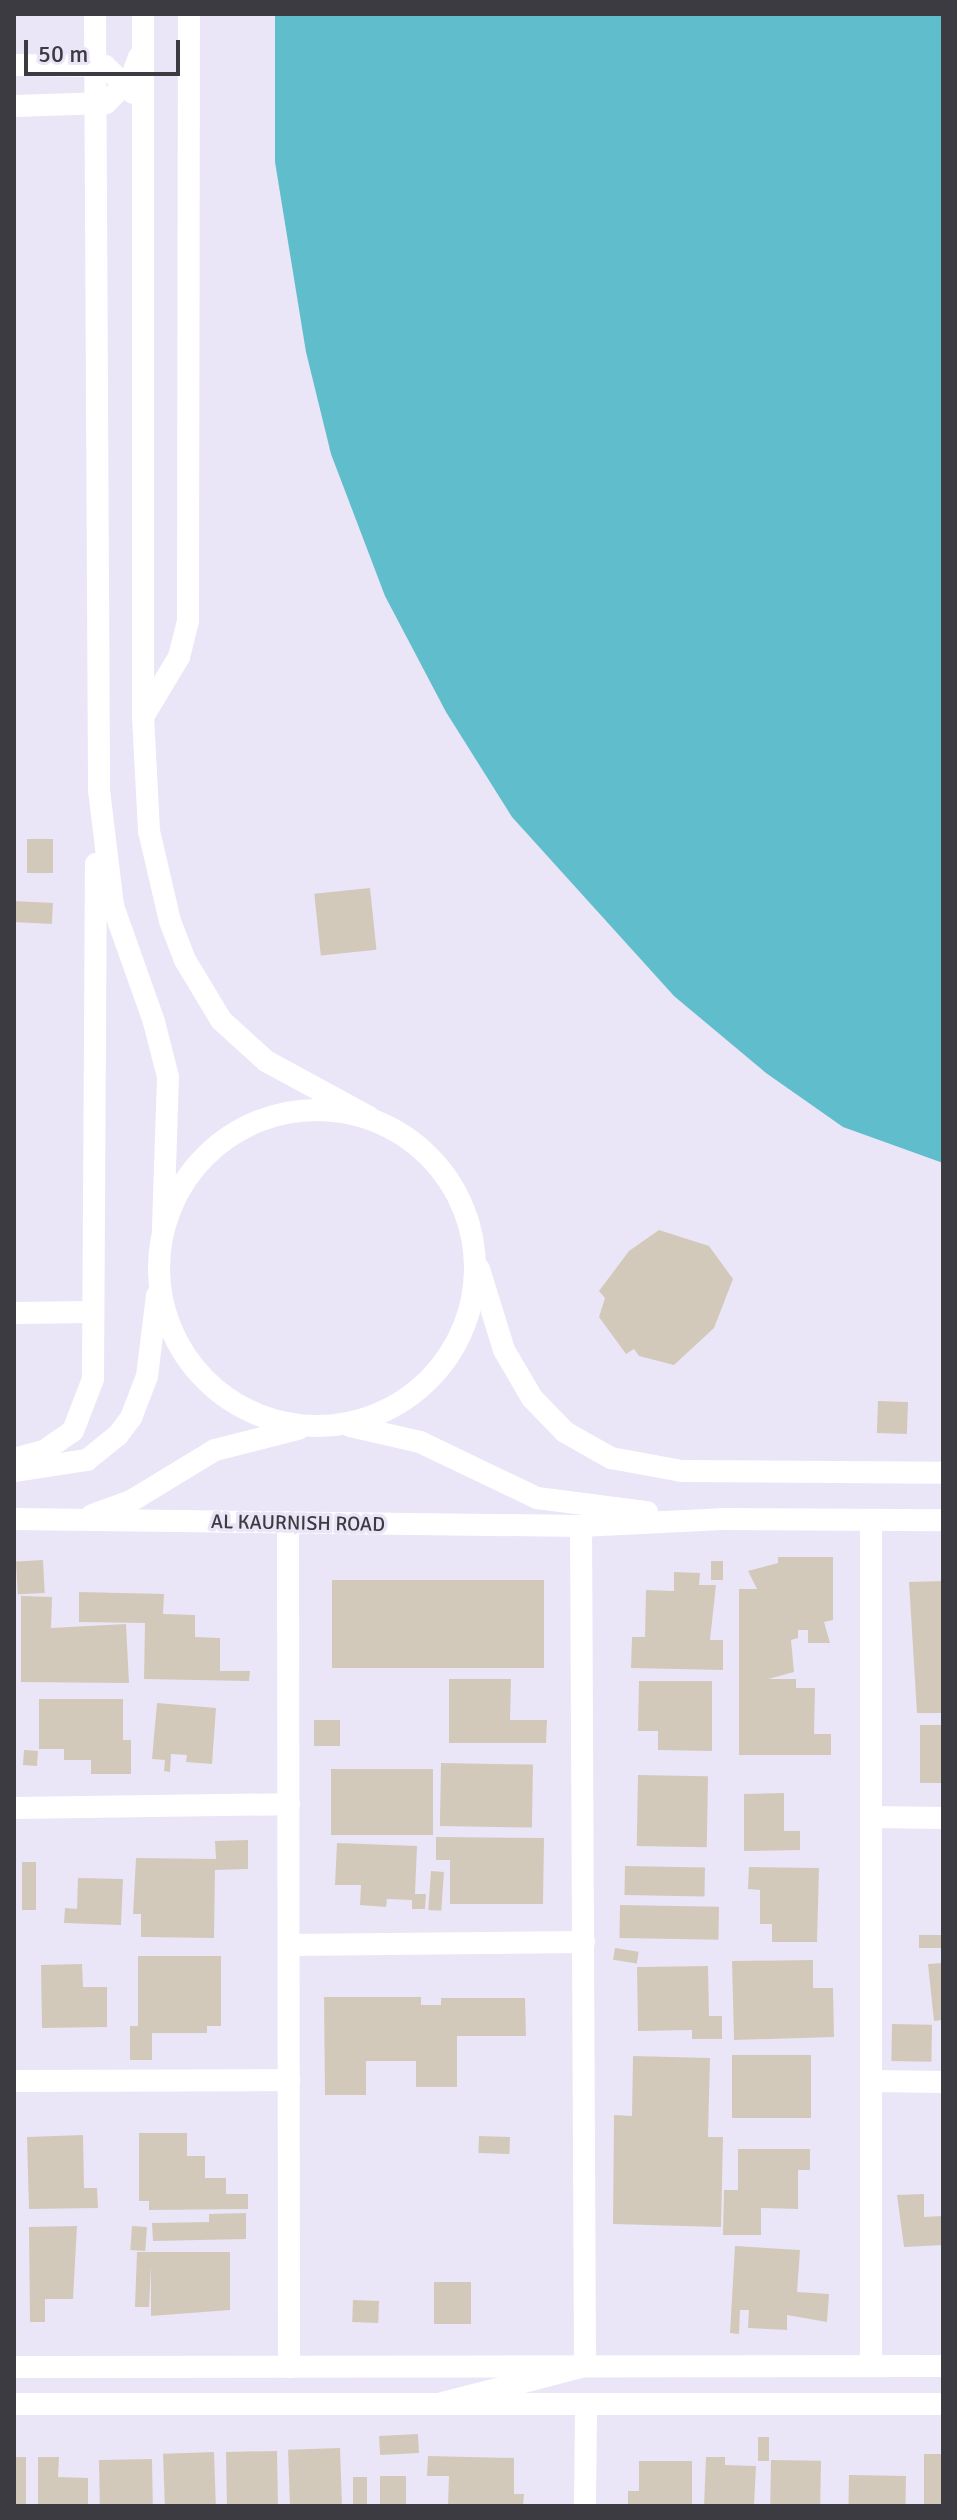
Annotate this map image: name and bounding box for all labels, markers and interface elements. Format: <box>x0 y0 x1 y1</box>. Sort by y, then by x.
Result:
scale bar <box>28 24 184 74</box>
text: 50 m <box>38 39 88 69</box>
street label: AL KAURNISH ROAD <box>211 1509 385 1537</box>

